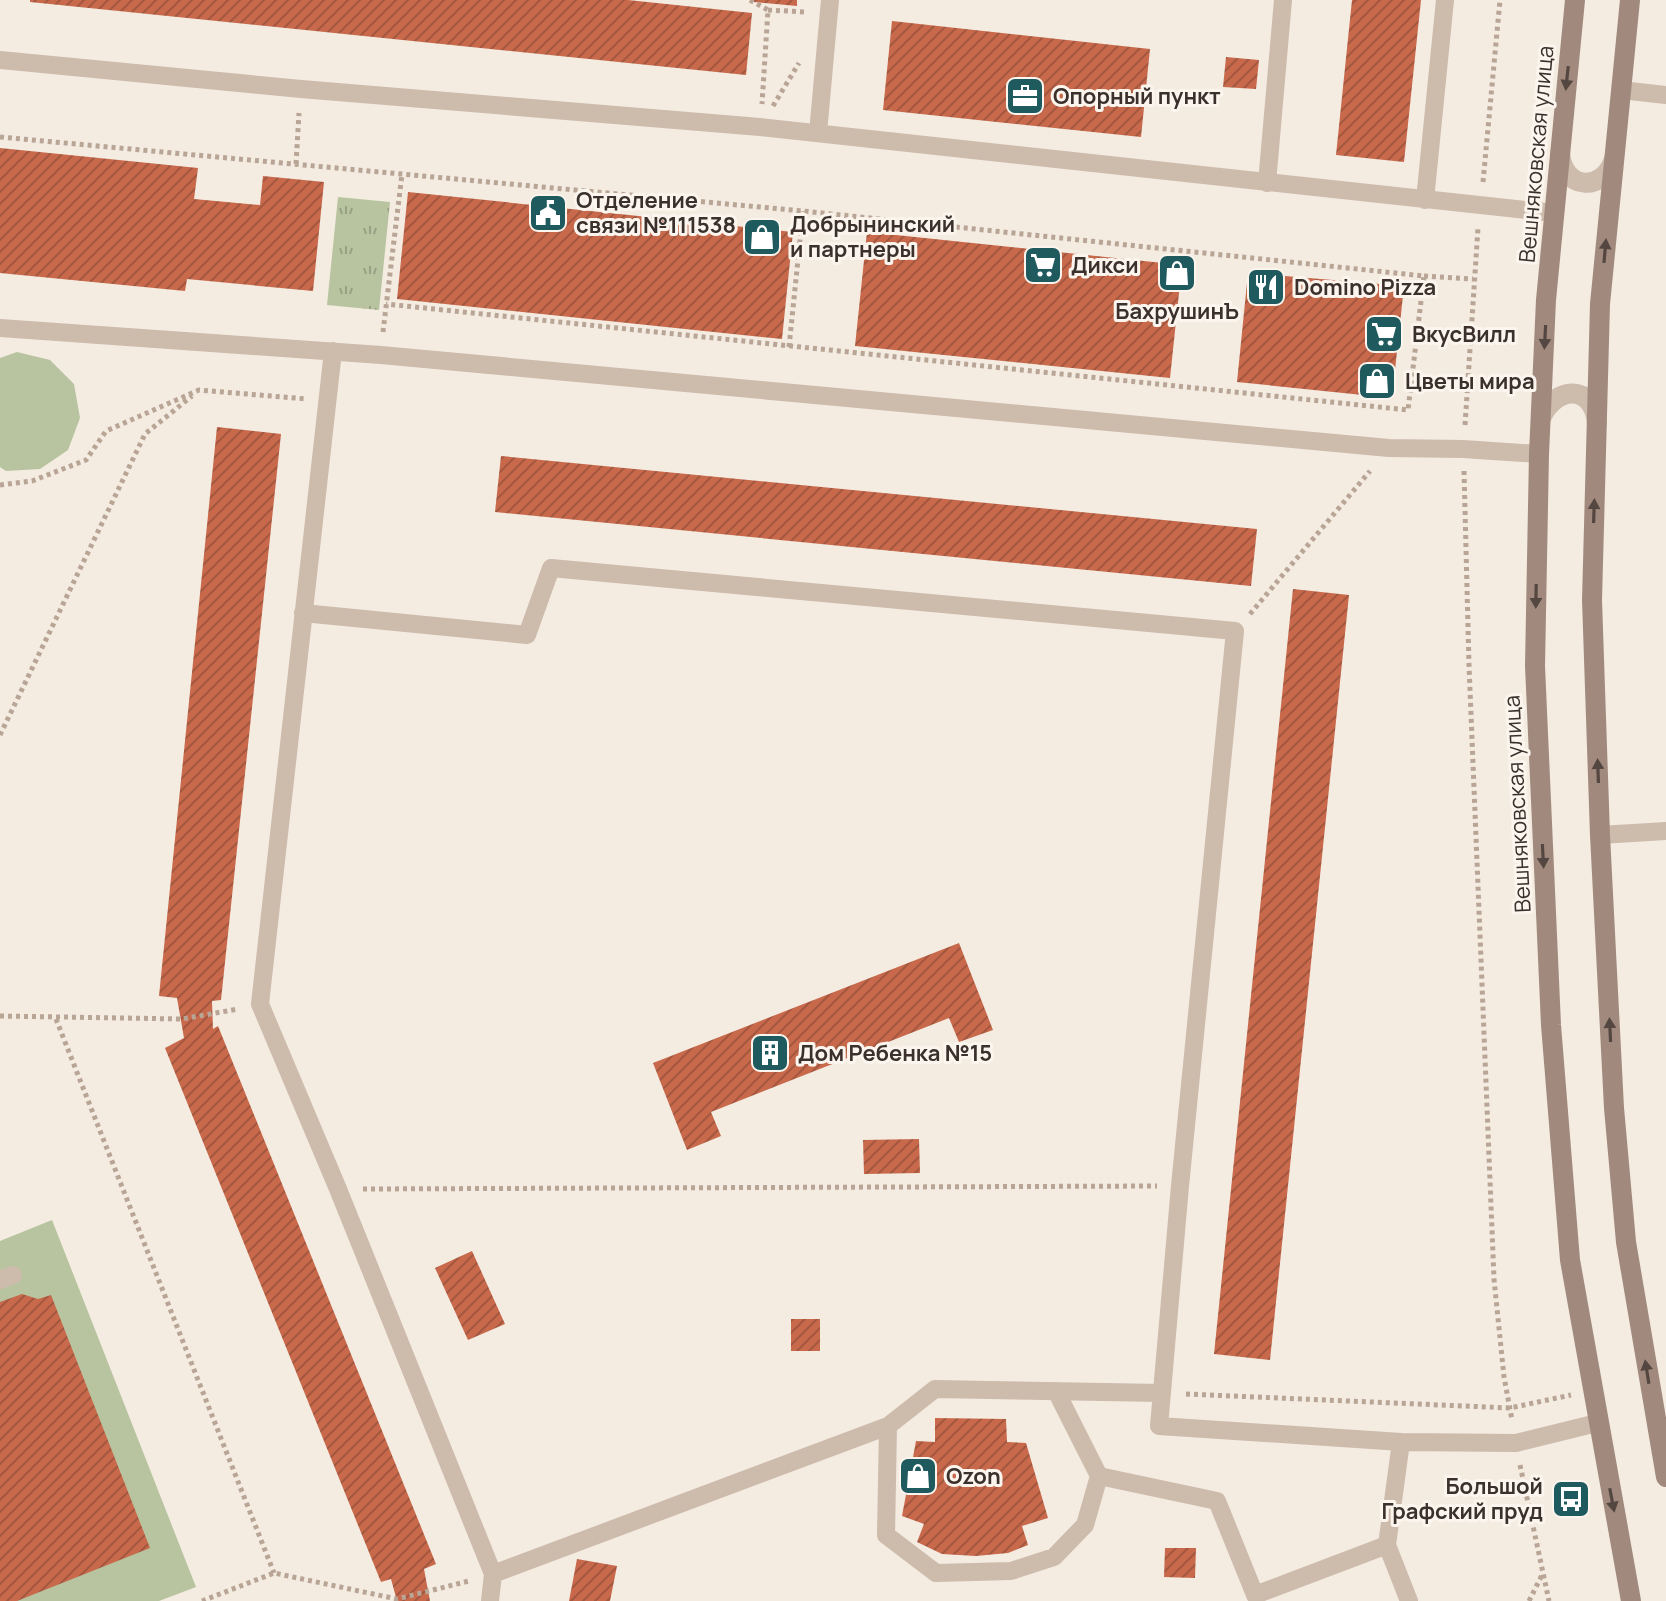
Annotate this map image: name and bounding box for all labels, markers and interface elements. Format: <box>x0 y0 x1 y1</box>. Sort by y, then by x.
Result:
street label: Вешняковская улица <box>1512 44 1560 264</box>
one-way arrow <box>1561 66 1574 91</box>
office icon: Опорный пункт <box>1004 75 1046 117</box>
place label: Опорный пункт <box>1053 81 1221 111</box>
place label: Отделение связи №111538 <box>576 185 736 240</box>
public building icon: Отделение связи №111538 <box>527 192 569 234</box>
place label: Добрынинский и партнеры <box>790 209 955 264</box>
shop icon: Добрынинский и партнеры <box>741 216 783 258</box>
one-way arrow <box>1599 238 1612 263</box>
supermarket icon: Дикси <box>1022 244 1064 286</box>
place label: Дикси <box>1071 250 1139 280</box>
shop icon: БахрушинЪ <box>1156 252 1198 294</box>
restaurant icon: Domino Pizza <box>1245 266 1287 308</box>
place label: Domino Pizza <box>1294 272 1436 302</box>
place label: БахрушинЪ <box>1115 296 1239 326</box>
supermarket icon: ВкусВилл <box>1363 313 1405 355</box>
place label: ВкусВилл <box>1412 319 1516 349</box>
one-way arrow <box>1538 325 1551 350</box>
shop icon: Цветы мира <box>1356 360 1398 402</box>
place label: Цветы мира <box>1405 366 1535 396</box>
one-way arrow <box>1588 498 1601 523</box>
one-way arrow <box>1530 584 1542 609</box>
street label: Вешняковская улица <box>1496 695 1538 913</box>
one-way arrow <box>1591 758 1604 783</box>
one-way arrow <box>1537 844 1550 869</box>
one-way arrow <box>1604 1017 1617 1042</box>
building icon: Дом Ребенка №15 <box>749 1032 791 1074</box>
place label: Дом Ребенка №15 <box>798 1038 992 1068</box>
one-way arrow <box>1640 1360 1653 1385</box>
shop icon: Ozon <box>897 1455 939 1497</box>
place label: Ozon <box>946 1461 1001 1491</box>
place label: Большой Графский пруд <box>1381 1471 1543 1526</box>
bus stop icon: Большой Графский пруд <box>1550 1478 1592 1520</box>
one-way arrow <box>1606 1487 1618 1512</box>

